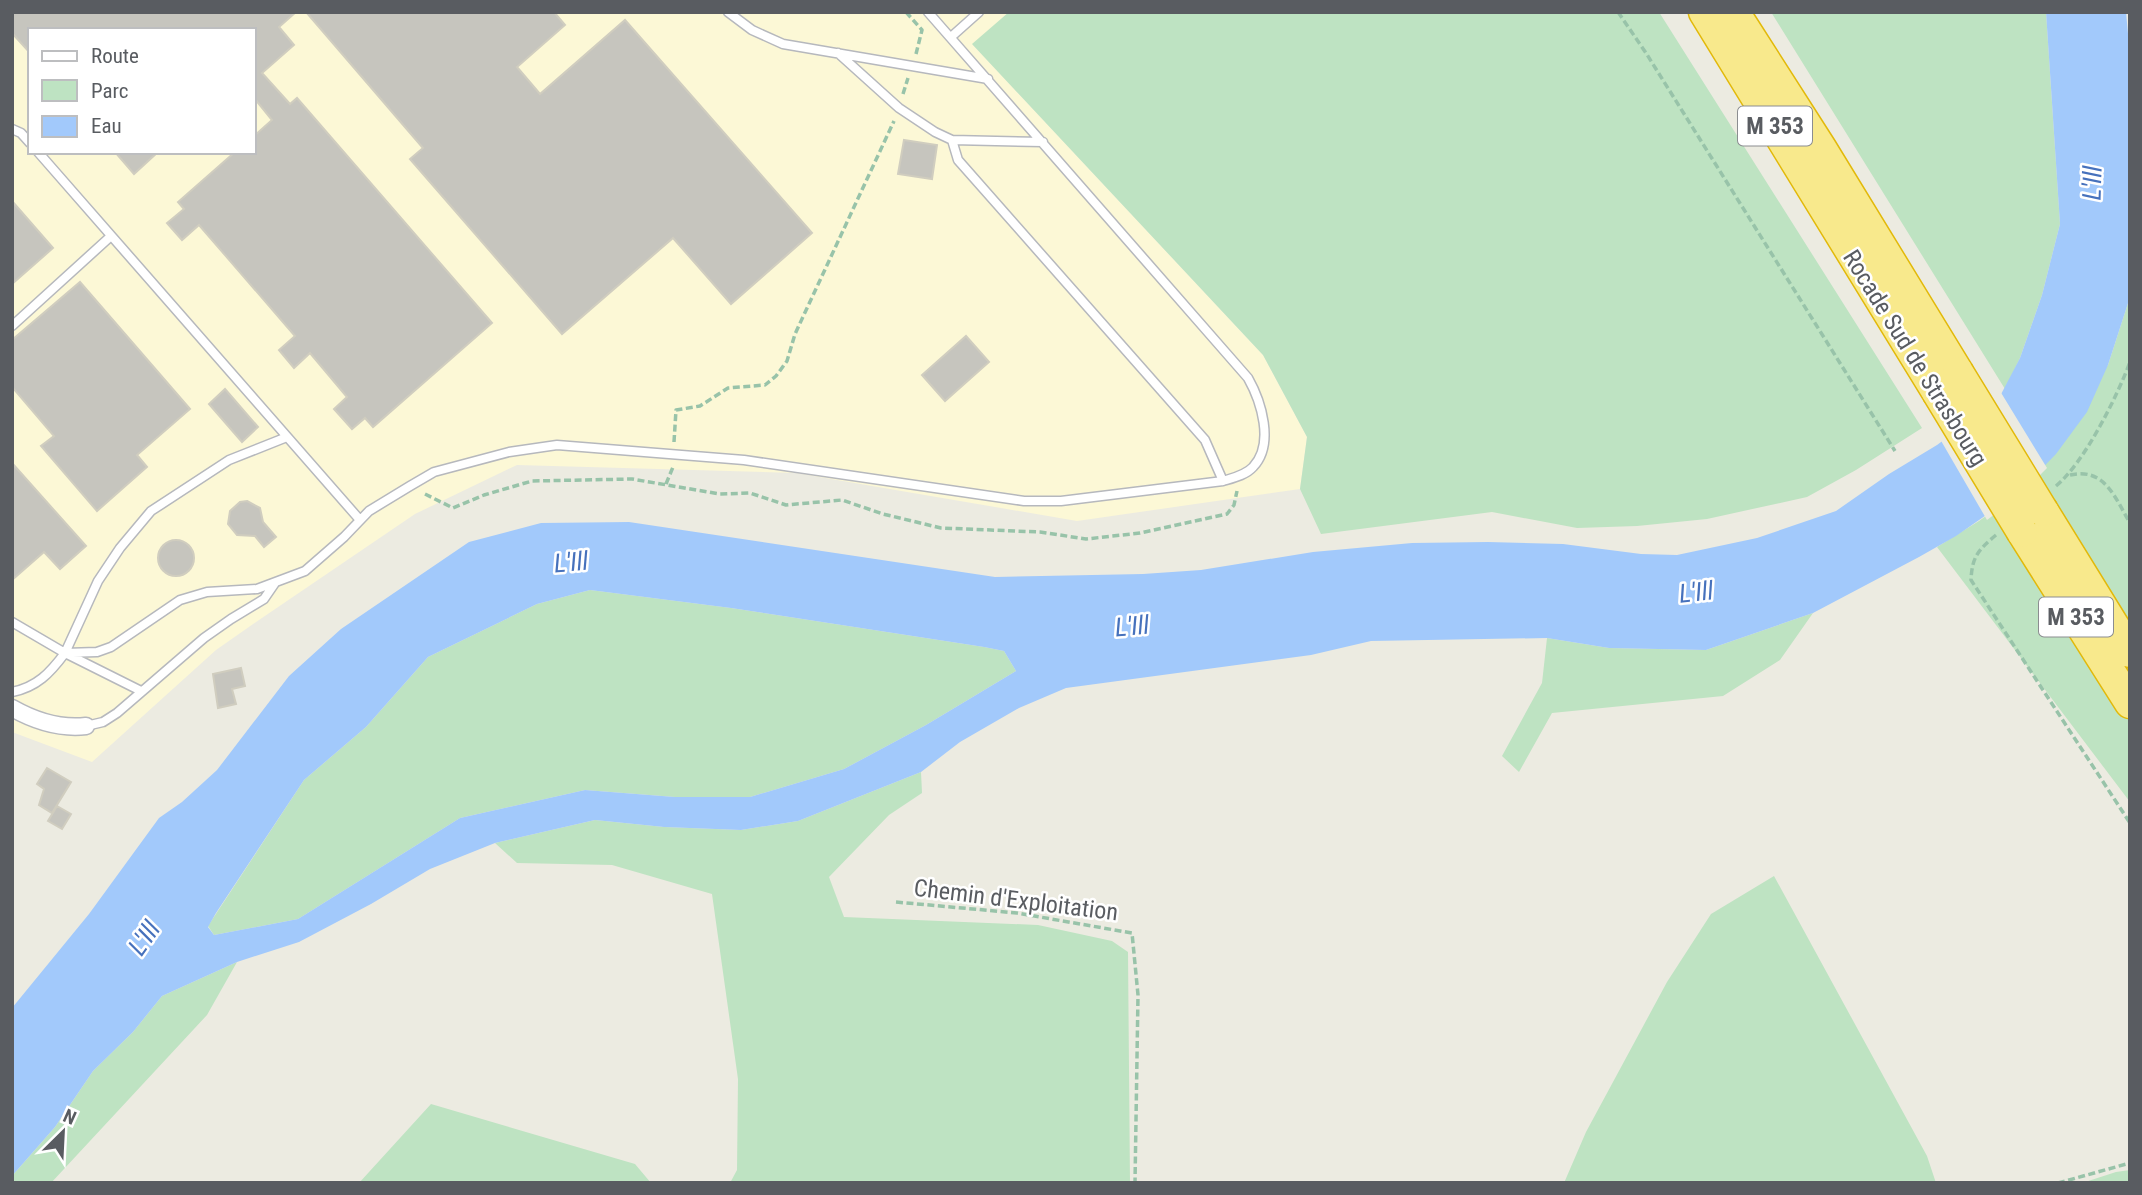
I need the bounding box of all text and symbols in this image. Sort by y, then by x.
legend [28,28,256,154]
text: Route [91,44,139,68]
text: Parc [91,79,129,103]
road number: M 353 [1738,106,1812,146]
text: Eau [91,114,122,138]
water label: L'Ill [2076,164,2108,201]
street label: Rocade Sud de Strasbourg [1837,245,1993,471]
water label: L'Ill [553,545,591,578]
water label: L'Ill [1677,575,1716,609]
road number: M 353 [2039,597,2113,636]
water label: L'Ill [1114,609,1152,642]
street label: Chemin d'Exploitation [912,874,1120,926]
water label: L'Ill [122,914,167,961]
north arrow [28,1097,98,1167]
text: N [60,1104,80,1130]

